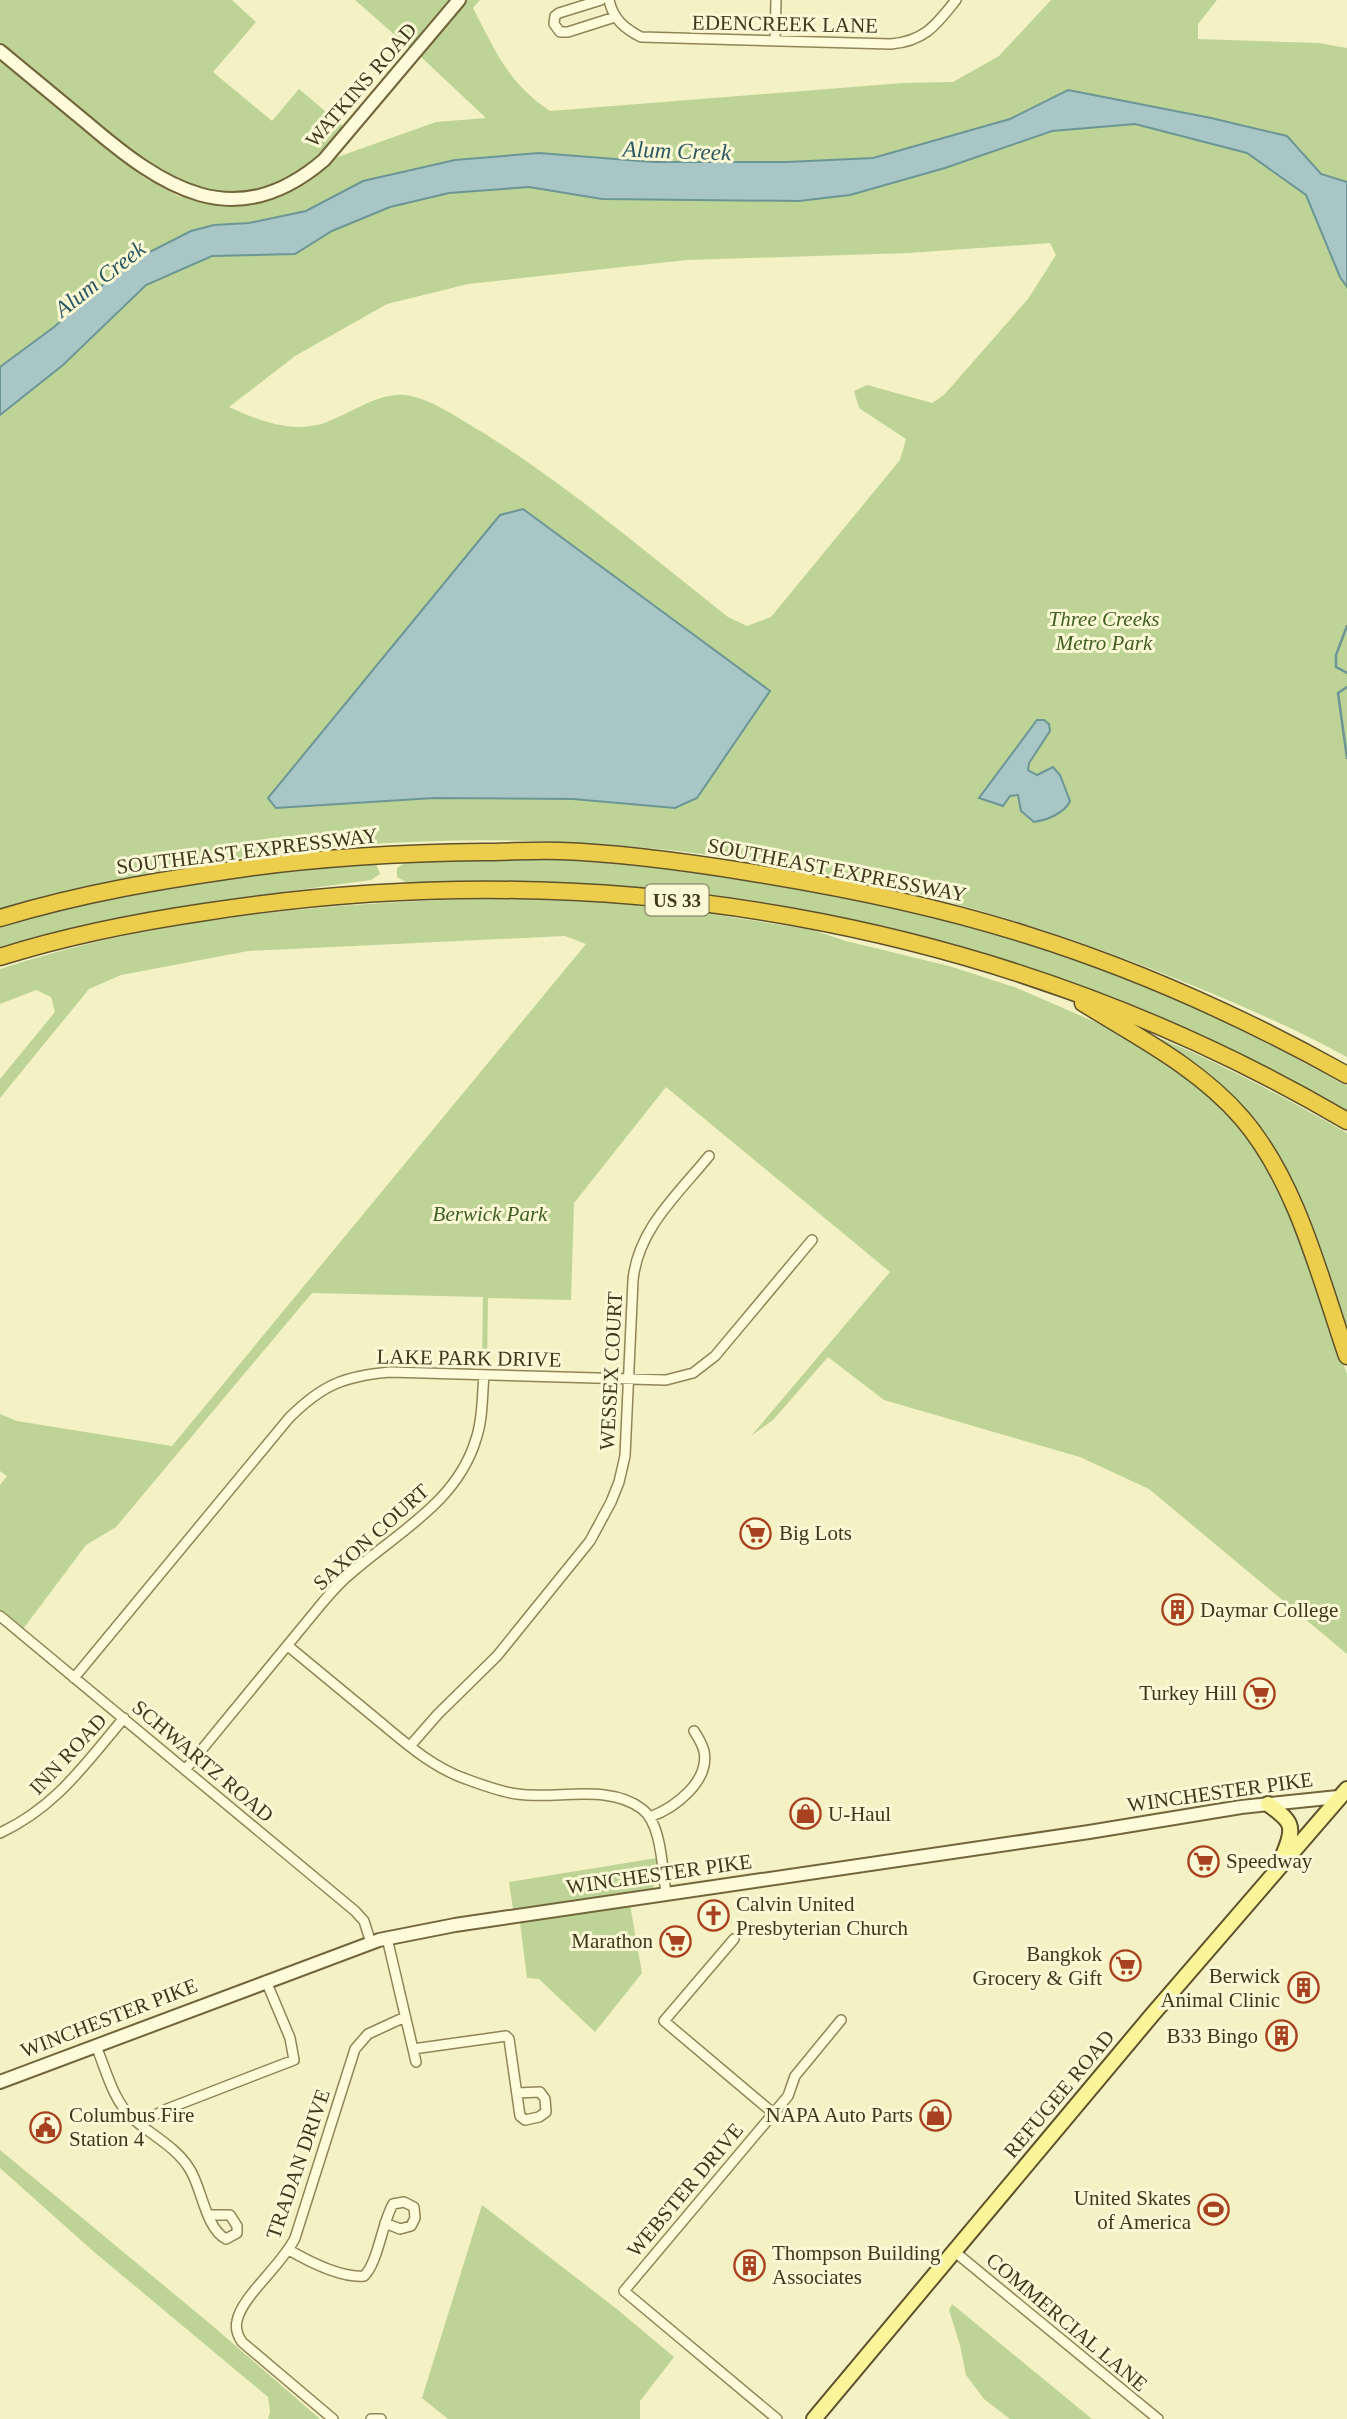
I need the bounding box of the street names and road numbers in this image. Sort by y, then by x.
street label: EDENCREEK LANE [692,10,878,38]
street label: WATKINS ROAD [300,18,422,152]
street label: SOUTHEAST EXPRESSWAY [115,823,379,879]
street label: SOUTHEAST EXPRESSWAY [706,833,968,907]
road number: US 33 [646,885,708,916]
street label: WESSEX COURT [595,1291,627,1451]
street label: LAKE PARK DRIVE [376,1344,562,1372]
street label: SAXON COURT [308,1479,434,1595]
street label: SCHWARTZ ROAD [128,1695,278,1827]
street label: INN ROAD [24,1708,112,1800]
street label: WINCHESTER PIKE [1126,1767,1314,1817]
street label: WINCHESTER PIKE [565,1849,753,1899]
street label: WINCHESTER PIKE [17,1973,201,2063]
street label: REFUGEE ROAD [999,2025,1119,2163]
street label: TRADAN DRIVE [261,2086,335,2242]
street label: WEBSTER DRIVE [622,2118,748,2262]
street label: COMMERCIAL LANE [982,2248,1152,2396]

